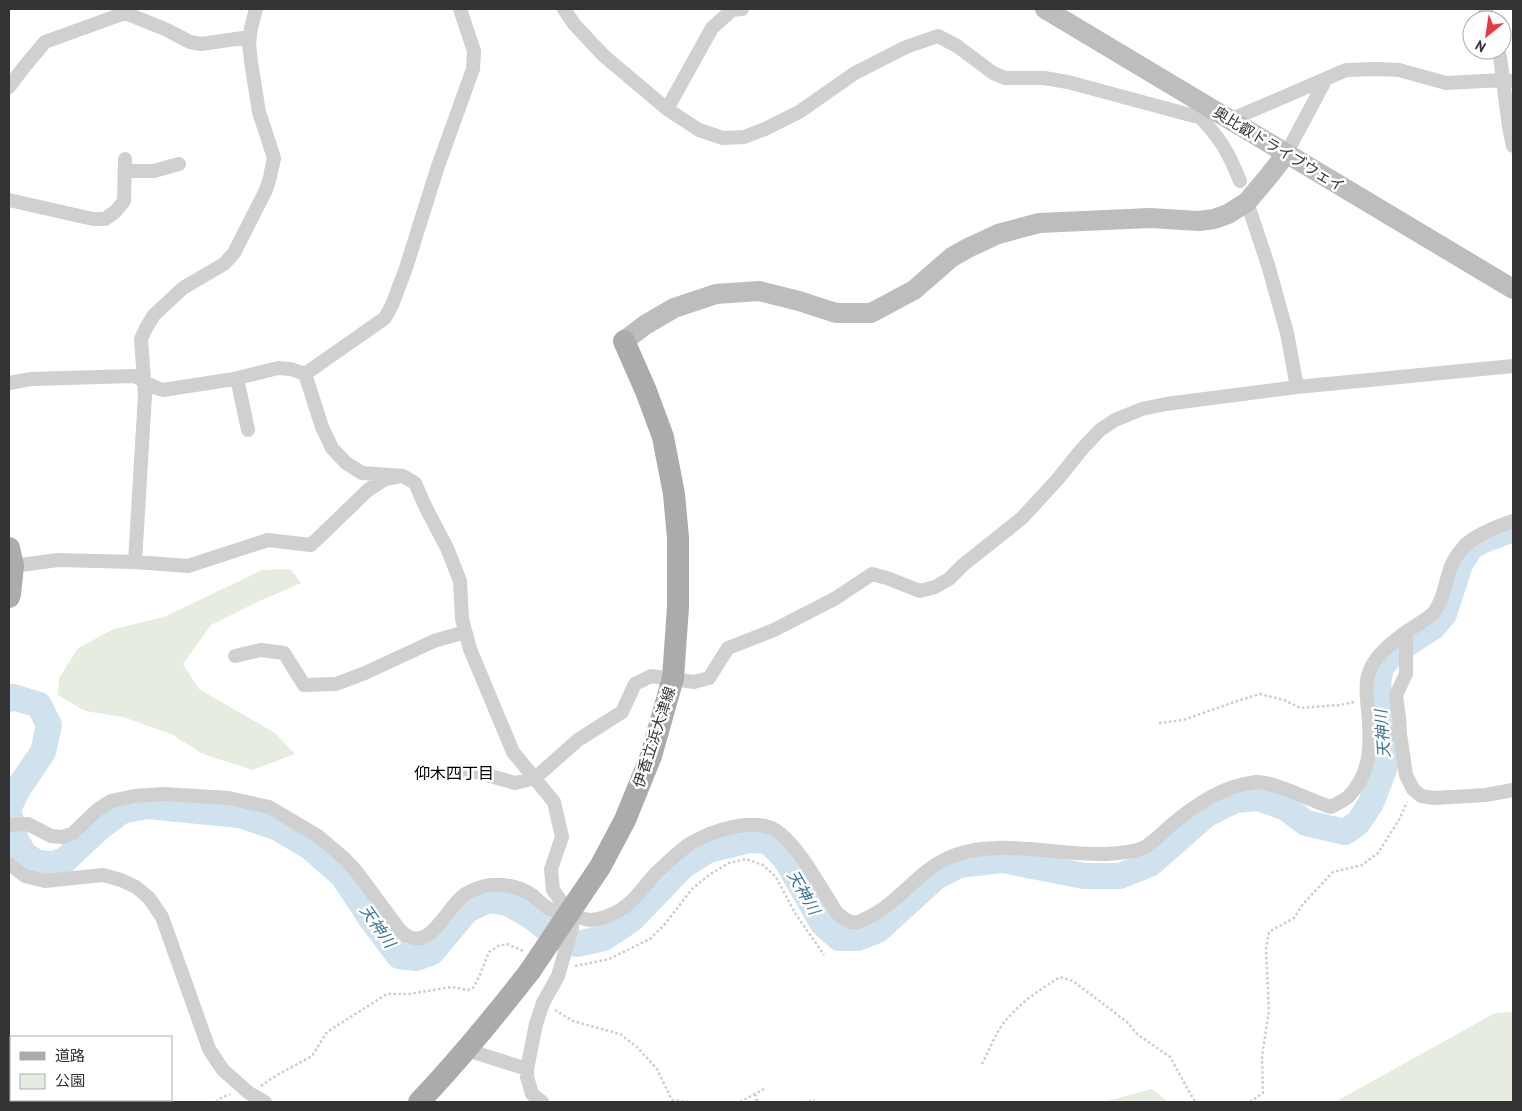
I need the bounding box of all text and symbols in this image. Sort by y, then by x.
north arrow [1462,10,1512,60]
text: N [1472,36,1489,56]
street label: 奥比叡ドライブウェイ [1210,102,1348,196]
street label: 伊香立浜大津線 [629,684,679,790]
water label: 天神川 [1370,707,1394,759]
district label: 仰木四丁目 [414,763,494,783]
water label: 天神川 [783,866,826,920]
water label: 天神川 [356,901,401,953]
legend [10,1036,172,1101]
text: 道路 [55,1046,85,1065]
text: 公園 [55,1071,85,1090]

